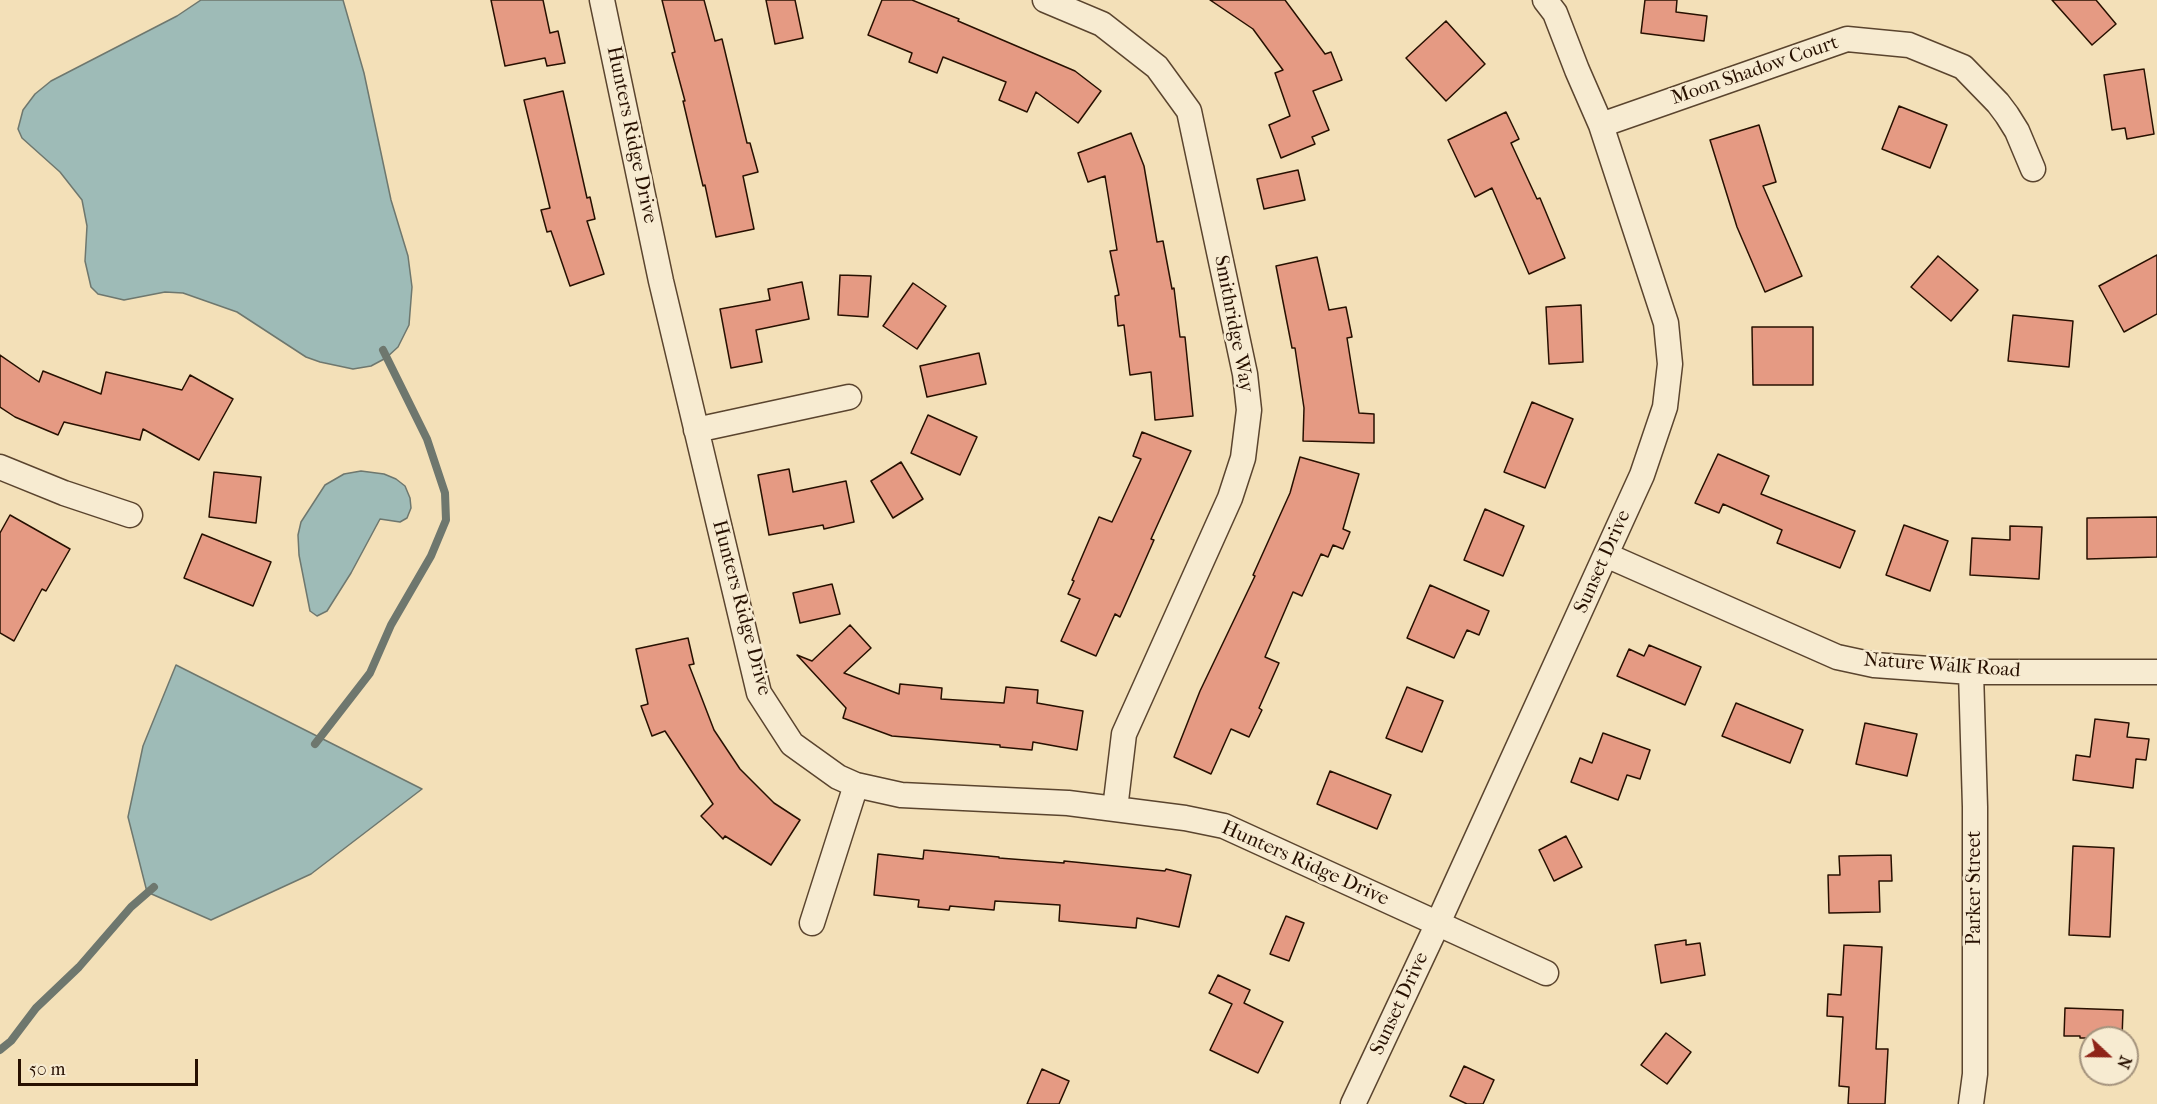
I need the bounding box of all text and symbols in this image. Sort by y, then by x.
street label: Moon Shadow Court [1668,31,1842,111]
street label: Hunters Ridge Drive [601,44,661,226]
street label: Smithridge Way [1208,253,1258,395]
street label: Sunset Drive [1570,507,1636,617]
street label: Hunters Ridge Drive [706,518,776,698]
street label: Nature Walk Road [1863,649,2021,683]
street label: Hunters Ridge Drive [1218,816,1392,912]
street label: Parker Street [1963,831,1987,945]
street label: Sunset Drive [1366,949,1434,1059]
north arrow [2079,1026,2139,1086]
scale bar [21,1047,201,1085]
text: N [2113,1053,2135,1071]
text: 50 m [29,1059,65,1080]

